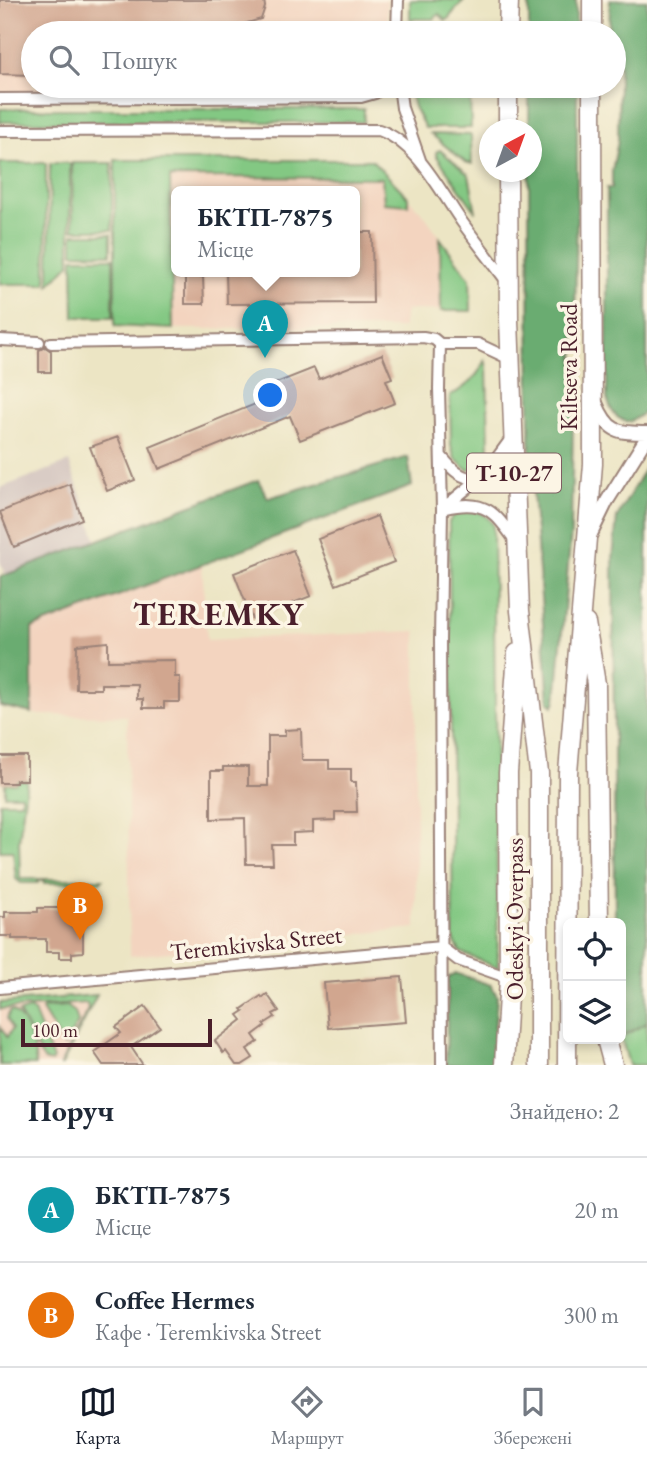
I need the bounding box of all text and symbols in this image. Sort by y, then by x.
search box [21,21,626,98]
icon: search [45,41,83,79]
text: Пошук [101,43,177,77]
north arrow [479,119,542,182]
popup [171,186,360,277]
text: БКТП-7875 [197,200,334,234]
text: Місце [197,234,253,264]
pin: A [242,300,288,358]
street label: Kiltseva Road [553,302,584,431]
your location [253,378,287,412]
road number: Т-10-27 [467,453,561,492]
district label: TEREMKY [133,593,305,635]
street label: Odeskyi Overpass [499,838,530,1000]
pin: B [57,882,103,940]
map controls [563,918,626,1044]
button: locate [563,918,626,981]
street label: Teremkivska Street [168,919,344,967]
button: layers [563,981,626,1044]
scale bar [21,1016,212,1048]
text: 100 m [32,1018,78,1043]
text: Поруч [28,1091,114,1130]
text: Знайдено: 2 [510,1096,619,1126]
text: БКТП-7875 [95,1178,232,1212]
text: A [43,1195,59,1225]
text: 20 m [574,1195,619,1225]
text: Місце [95,1212,151,1242]
text: Coffee Hermes [95,1283,255,1317]
text: B [44,1300,58,1330]
text: 300 m [563,1300,619,1330]
text: Кафе · Teremkivska Street [95,1317,321,1347]
tab: Карта [75,1383,121,1450]
tab: Маршрут [271,1383,344,1450]
tab: Збережені [494,1383,572,1450]

